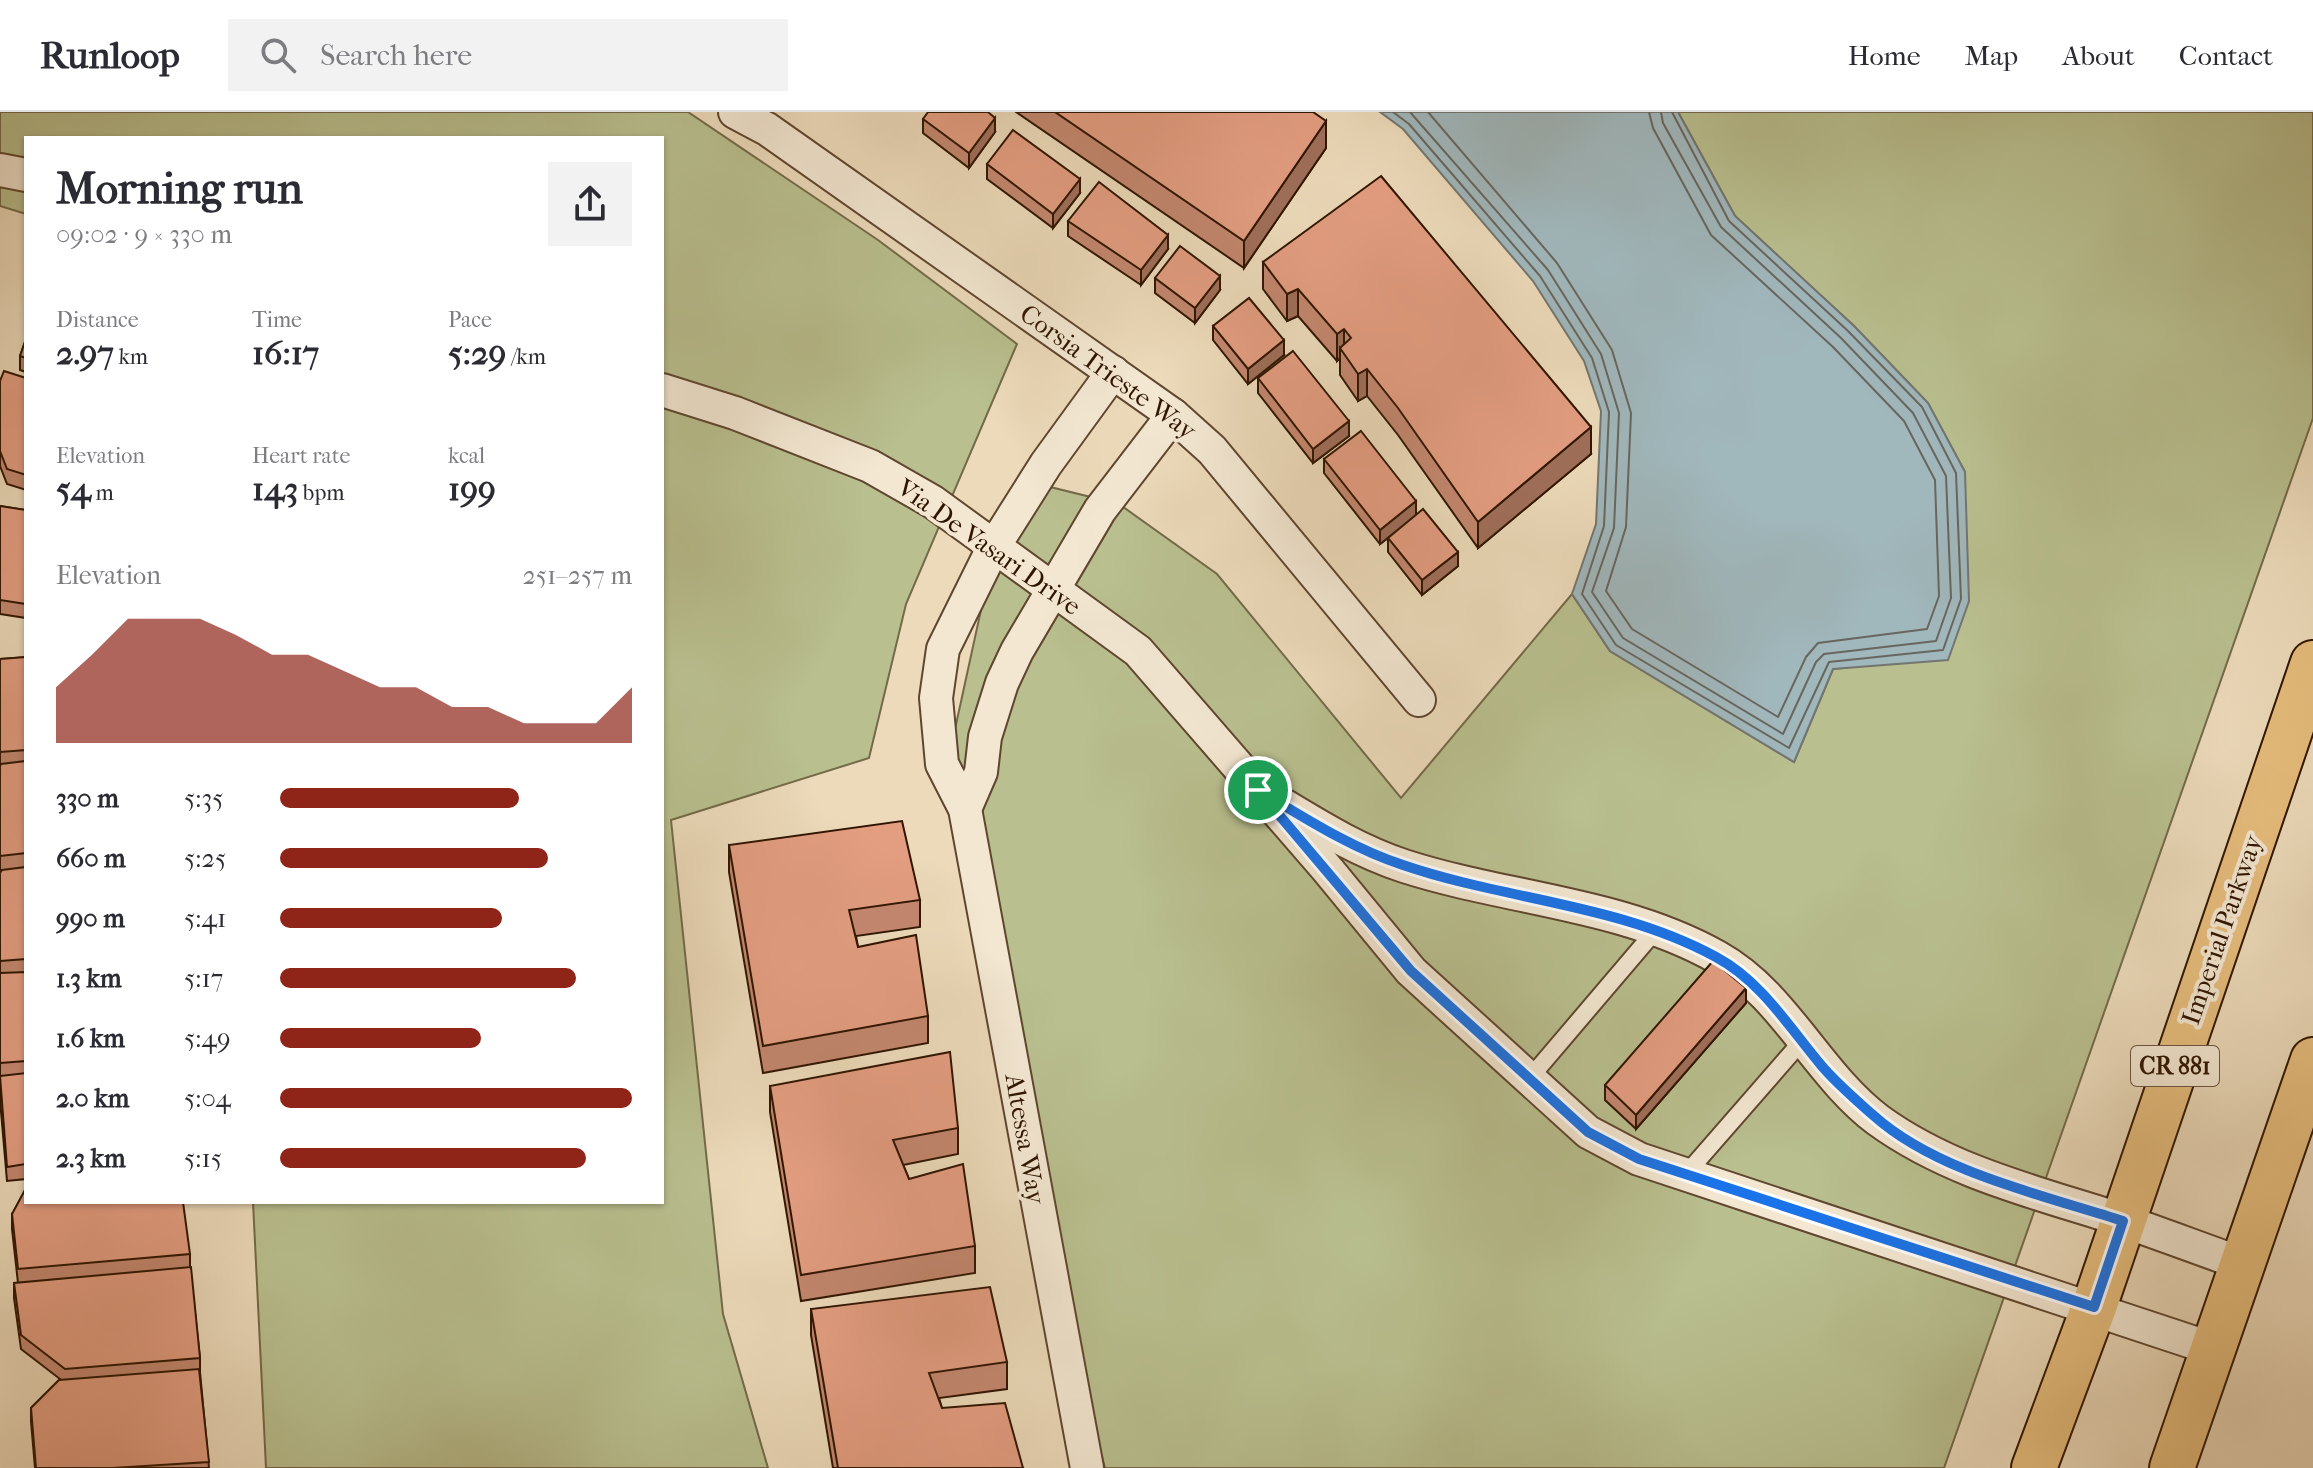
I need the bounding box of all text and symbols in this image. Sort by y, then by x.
search box [228,19,788,91]
text: Runloop [40,33,180,78]
icon: search [256,33,300,77]
text: Search here [320,38,472,73]
text: Home [1848,39,1921,72]
text: Map [1965,39,2018,72]
text: About [2062,39,2135,72]
text: Contact [2179,39,2273,72]
button: share [548,162,632,246]
text: Morning run [56,163,303,214]
text: 09:02 · 9 × 330 m [56,219,232,250]
street label: Corsia Trieste Way [1014,298,1203,447]
text: Distance [56,307,139,333]
text: Time [252,307,302,333]
text: Pace [448,307,492,333]
text: 2.97 [56,333,114,373]
text: 16:17 [252,333,319,373]
text: 5:29 [448,333,506,373]
text: km [114,344,148,370]
text: /km [506,344,546,370]
text: Elevation [56,443,145,469]
text: Heart rate [252,443,351,469]
text: kcal [448,443,485,469]
text: 54 [56,469,91,509]
text: 143 [252,469,298,509]
text: 199 [448,469,496,509]
street label: Via De Vasari Drive [890,471,1087,622]
text: m [91,480,114,506]
text: bpm [298,480,345,506]
text: Elevation [56,560,161,591]
text: 251–257 m [522,560,632,591]
pin [1224,756,1292,824]
icon: arrive [1236,768,1280,812]
text: 330 m [56,783,119,814]
text: 5:35 [184,783,223,814]
street label: Imperial Parkway [2175,830,2269,1029]
text: 660 m [56,843,126,874]
text: 5:25 [184,843,226,874]
text: 990 m [56,903,125,934]
text: 5:41 [184,903,226,934]
text: 1.3 km [56,963,122,994]
text: 5:17 [184,963,223,994]
text: 1.6 km [56,1023,125,1054]
text: 5:49 [184,1023,231,1054]
road number: CR 881 [2131,1046,2219,1086]
street label: Altessa Way [998,1070,1052,1208]
text: 2.0 km [56,1083,129,1114]
text: 5:04 [184,1083,231,1114]
text: 2.3 km [56,1143,126,1174]
text: 5:15 [184,1143,222,1174]

